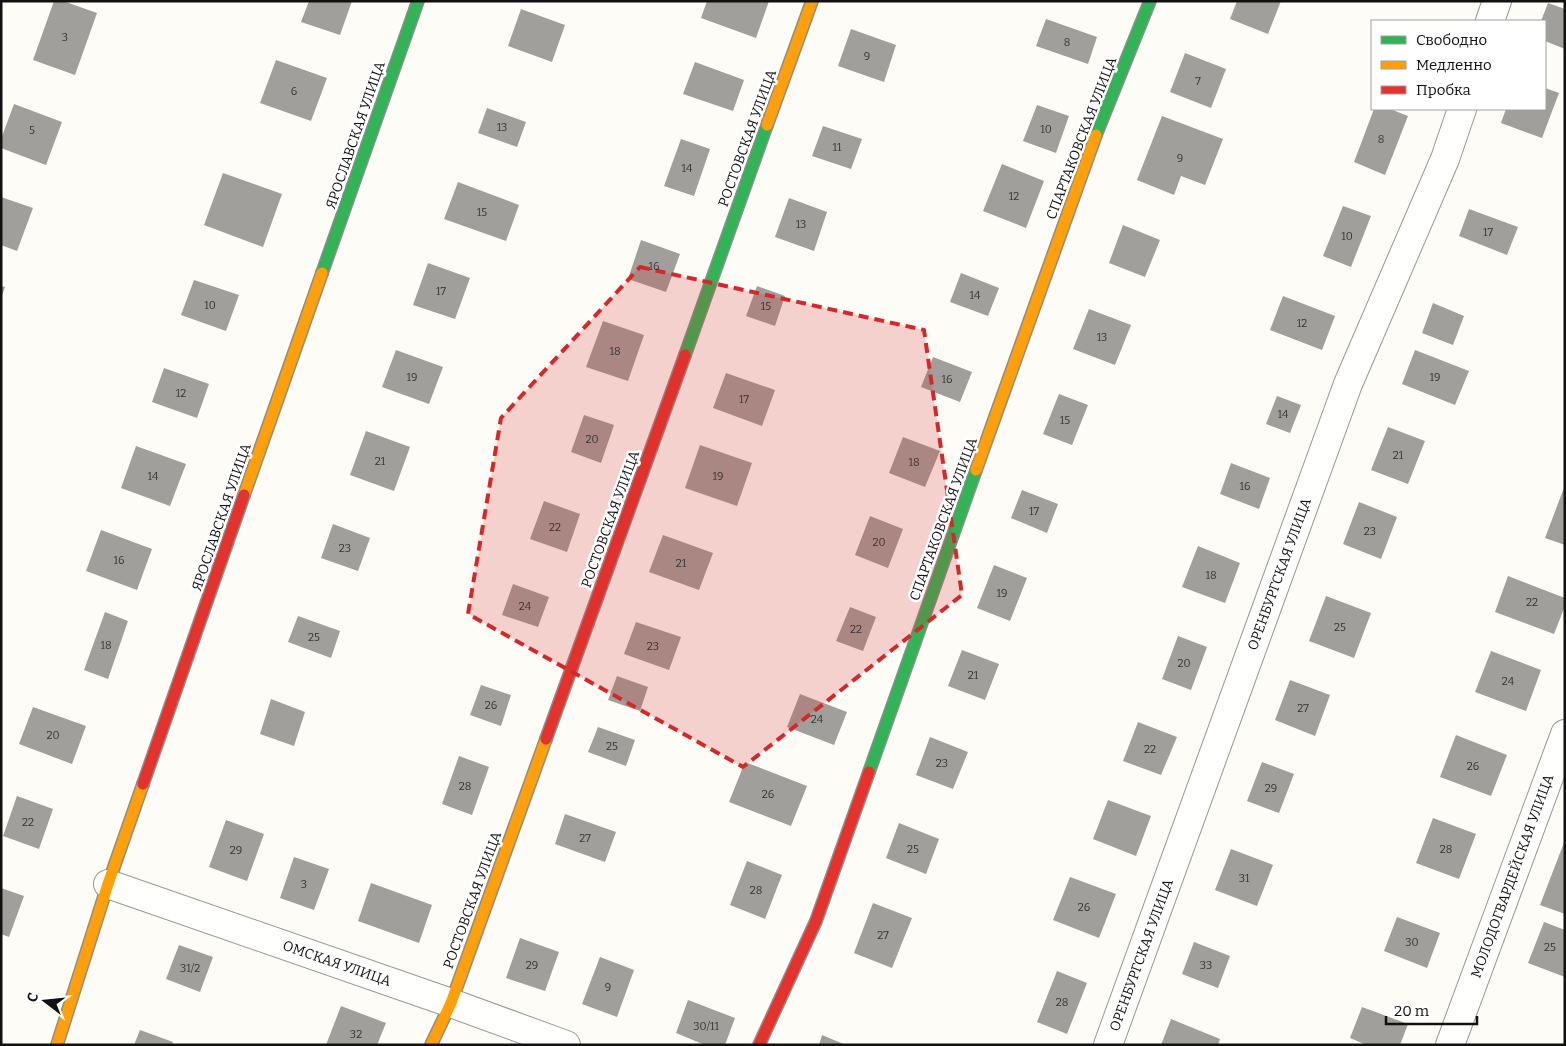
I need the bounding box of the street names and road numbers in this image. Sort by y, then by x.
street label: СПАРТАКОВСКАЯ УЛИЦА [1043,54,1120,222]
street label: ЯРОСЛАВСКАЯ УЛИЦА [322,59,389,211]
street label: РОСТОВСКАЯ УЛИЦА [715,67,780,209]
street label: СПАРТАКОВСКАЯ УЛИЦА [906,435,981,603]
street label: ЯРОСЛАВСКАЯ УЛИЦА [188,441,255,593]
street label: РОСТОВСКАЯ УЛИЦА [578,448,643,590]
street label: ОРЕНБУРГСКАЯ УЛИЦА [1244,496,1315,653]
street label: МОЛОДОГВАРДЕЙСКАЯ УЛИЦА [1467,772,1557,980]
street label: РОСТОВСКАЯ УЛИЦА [440,829,505,971]
street label: ОРЕНБУРГСКАЯ УЛИЦА [1106,877,1177,1034]
street label: ОМСКАЯ УЛИЦА [280,937,393,990]

